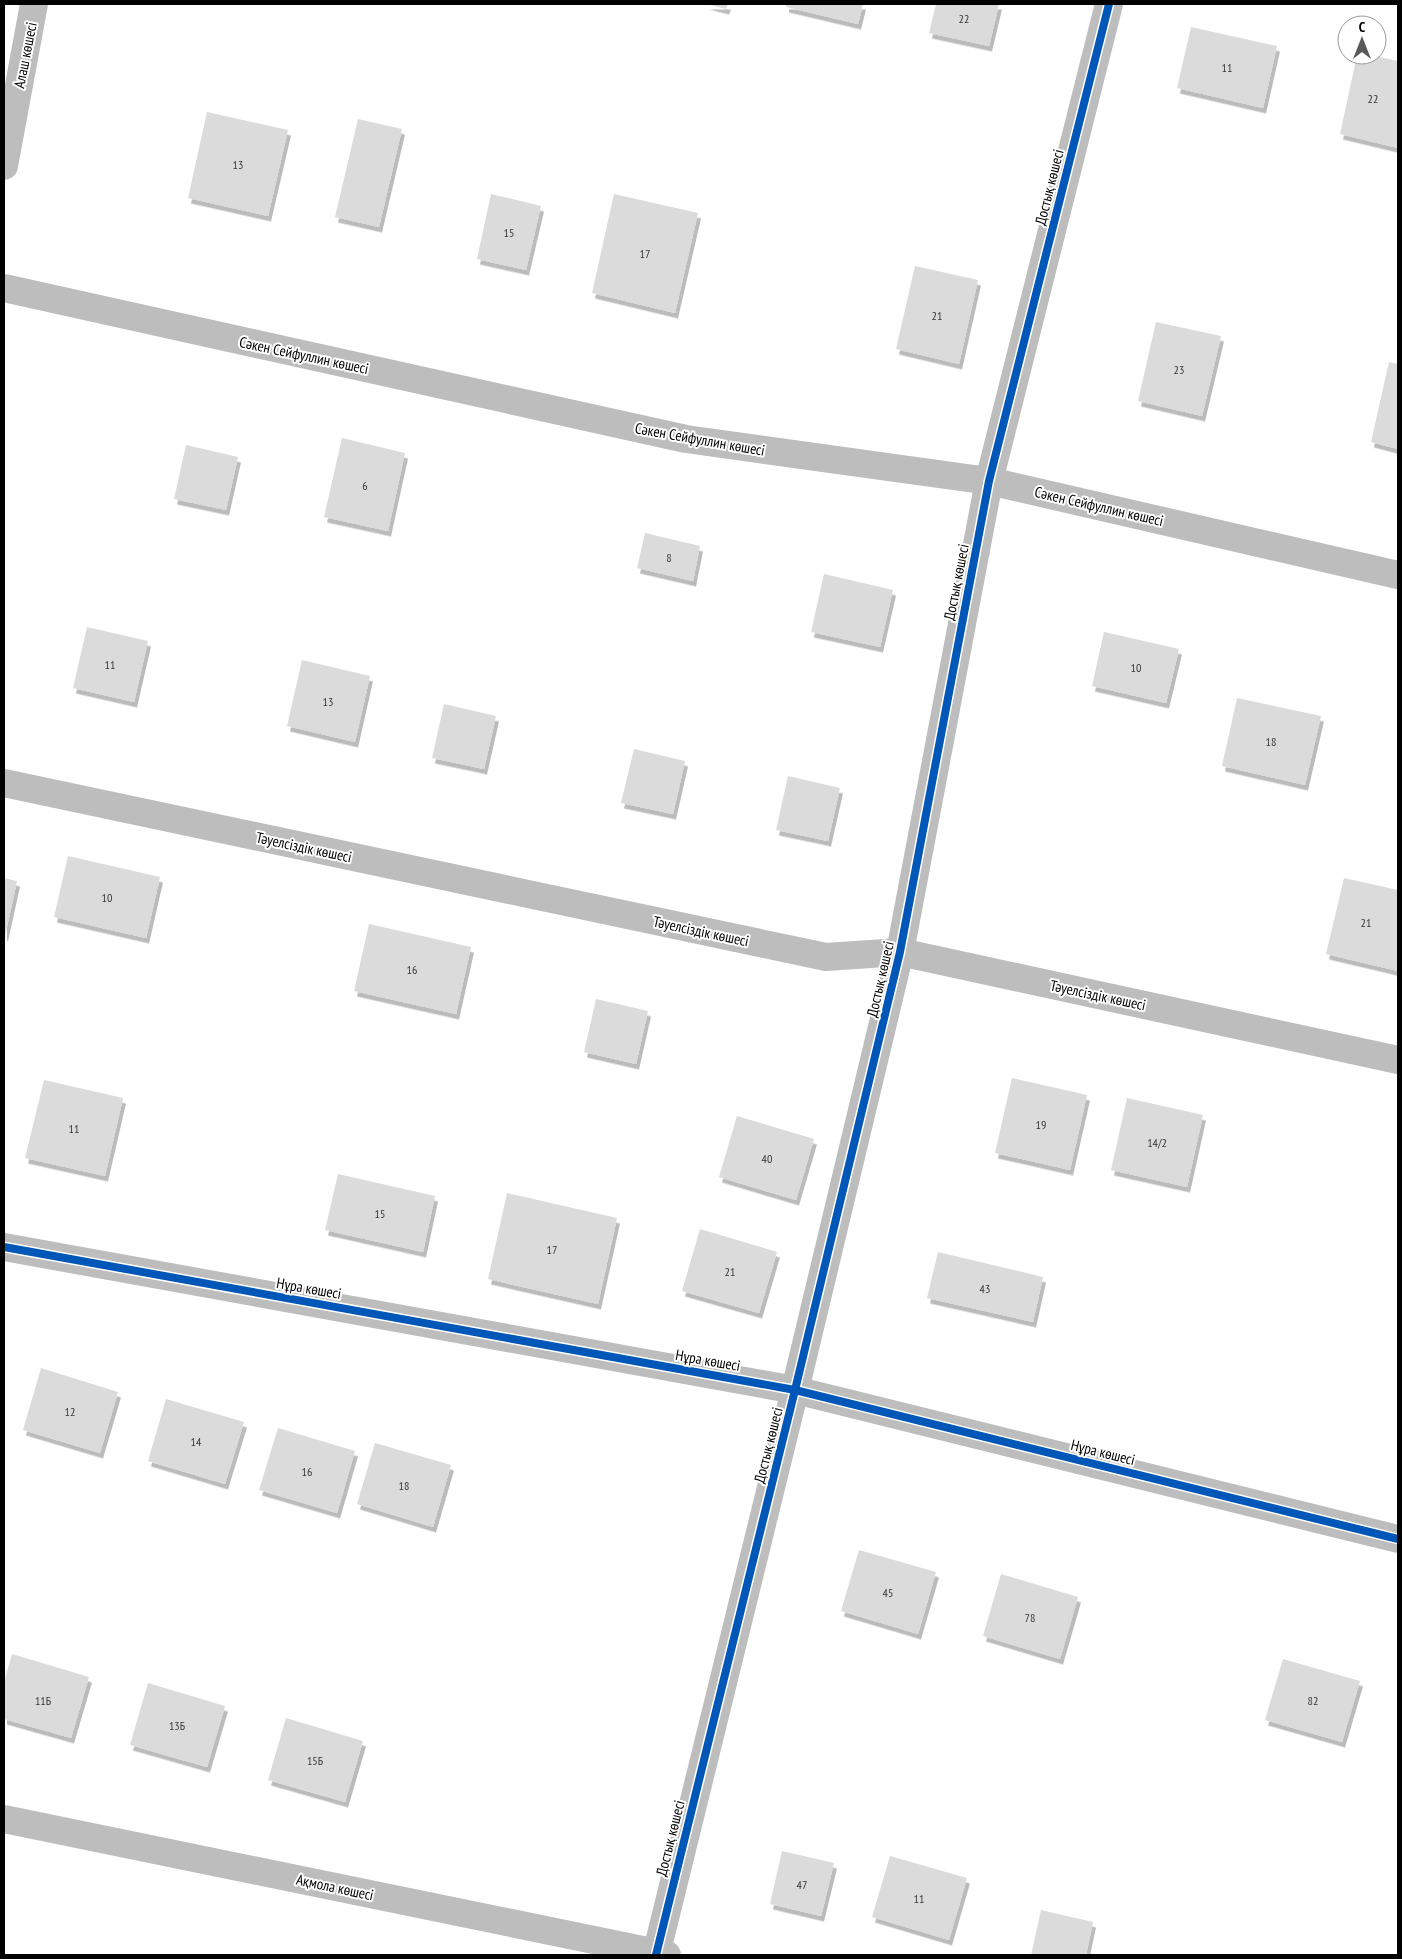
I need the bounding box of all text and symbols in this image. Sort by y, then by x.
house number: 22 [959,11,969,26]
north arrow [1337,15,1387,65]
text: С [1359,18,1366,36]
street label: Алаш көшесі [9,20,41,90]
house number: 11 [1222,60,1232,75]
house number: 22 [1368,91,1378,106]
street label: Достық көшесі [1030,147,1068,227]
house number: 13 [233,157,243,172]
house number: 15 [504,225,514,240]
house number: 17 [640,246,650,261]
house number: 21 [932,308,942,323]
street label: Сәкен Сейфуллин көшесі [238,332,370,378]
house number: 23 [1174,362,1184,377]
street label: Сәкен Сейфуллин көшесі [634,418,766,460]
house number: 6 [362,478,368,493]
street label: Сәкен Сейфуллин көшесі [1033,482,1165,530]
street label: Достық көшесі [939,542,973,622]
house number: 8 [666,550,672,565]
house number: 11 [105,657,115,672]
house number: 10 [1131,660,1141,675]
house number: 13 [323,694,333,709]
house number: 18 [1266,734,1276,749]
street label: Тәуелсіздік көшесі [254,828,354,866]
house number: 10 [102,890,112,905]
street label: Тәуелсіздік көшесі [651,912,751,950]
house number: 21 [1361,915,1371,930]
street label: Достық көшесі [862,939,898,1019]
house number: 16 [407,962,417,977]
street label: Тәуелсіздік көшесі [1048,976,1148,1014]
house number: 19 [1036,1117,1046,1132]
house number: 11 [69,1121,79,1136]
house number: 14/2 [1147,1135,1167,1150]
house number: 40 [762,1151,772,1166]
house number: 15 [375,1206,385,1221]
house number: 17 [547,1242,557,1257]
house number: 21 [725,1264,735,1279]
street label: Нұра көшесі [275,1273,343,1303]
house number: 43 [980,1281,990,1296]
street label: Нұра көшесі [674,1345,742,1375]
house number: 12 [65,1404,75,1419]
street label: Достық көшесі [749,1405,787,1485]
house number: 14 [191,1434,202,1449]
street label: Нұра көшесі [1069,1435,1137,1469]
house number: 16 [302,1464,312,1479]
house number: 18 [399,1478,409,1493]
house number: 45 [883,1585,893,1600]
house number: 78 [1025,1610,1035,1625]
house number: 11Б [35,1693,51,1708]
house number: 82 [1308,1693,1318,1708]
house number: 13Б [169,1718,185,1733]
house number: 15Б [307,1753,323,1768]
street label: Достық көшесі [651,1798,689,1878]
street label: Ақмола көшесі [295,1870,375,1904]
house number: 47 [797,1877,807,1892]
house number: 11 [914,1891,924,1906]

